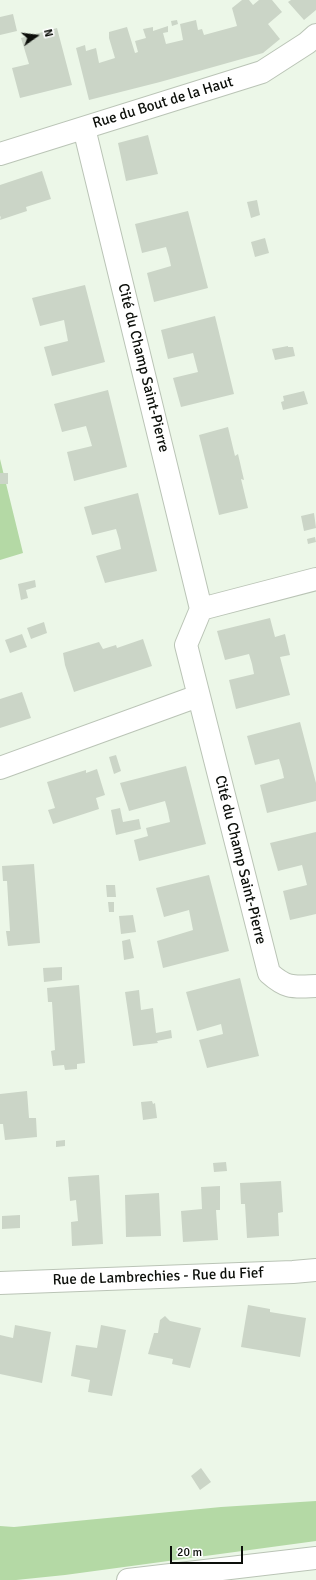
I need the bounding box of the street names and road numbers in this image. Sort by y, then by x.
street label: Rue du Bout de la Haut [91,73,235,133]
street label: Cité du Champ Saint-Pierre [113,282,173,454]
street label: Cité du Champ Saint-Pierre [210,774,270,946]
street label: Rue de Lambrechies - Rue du Fief [52,1264,264,1290]

